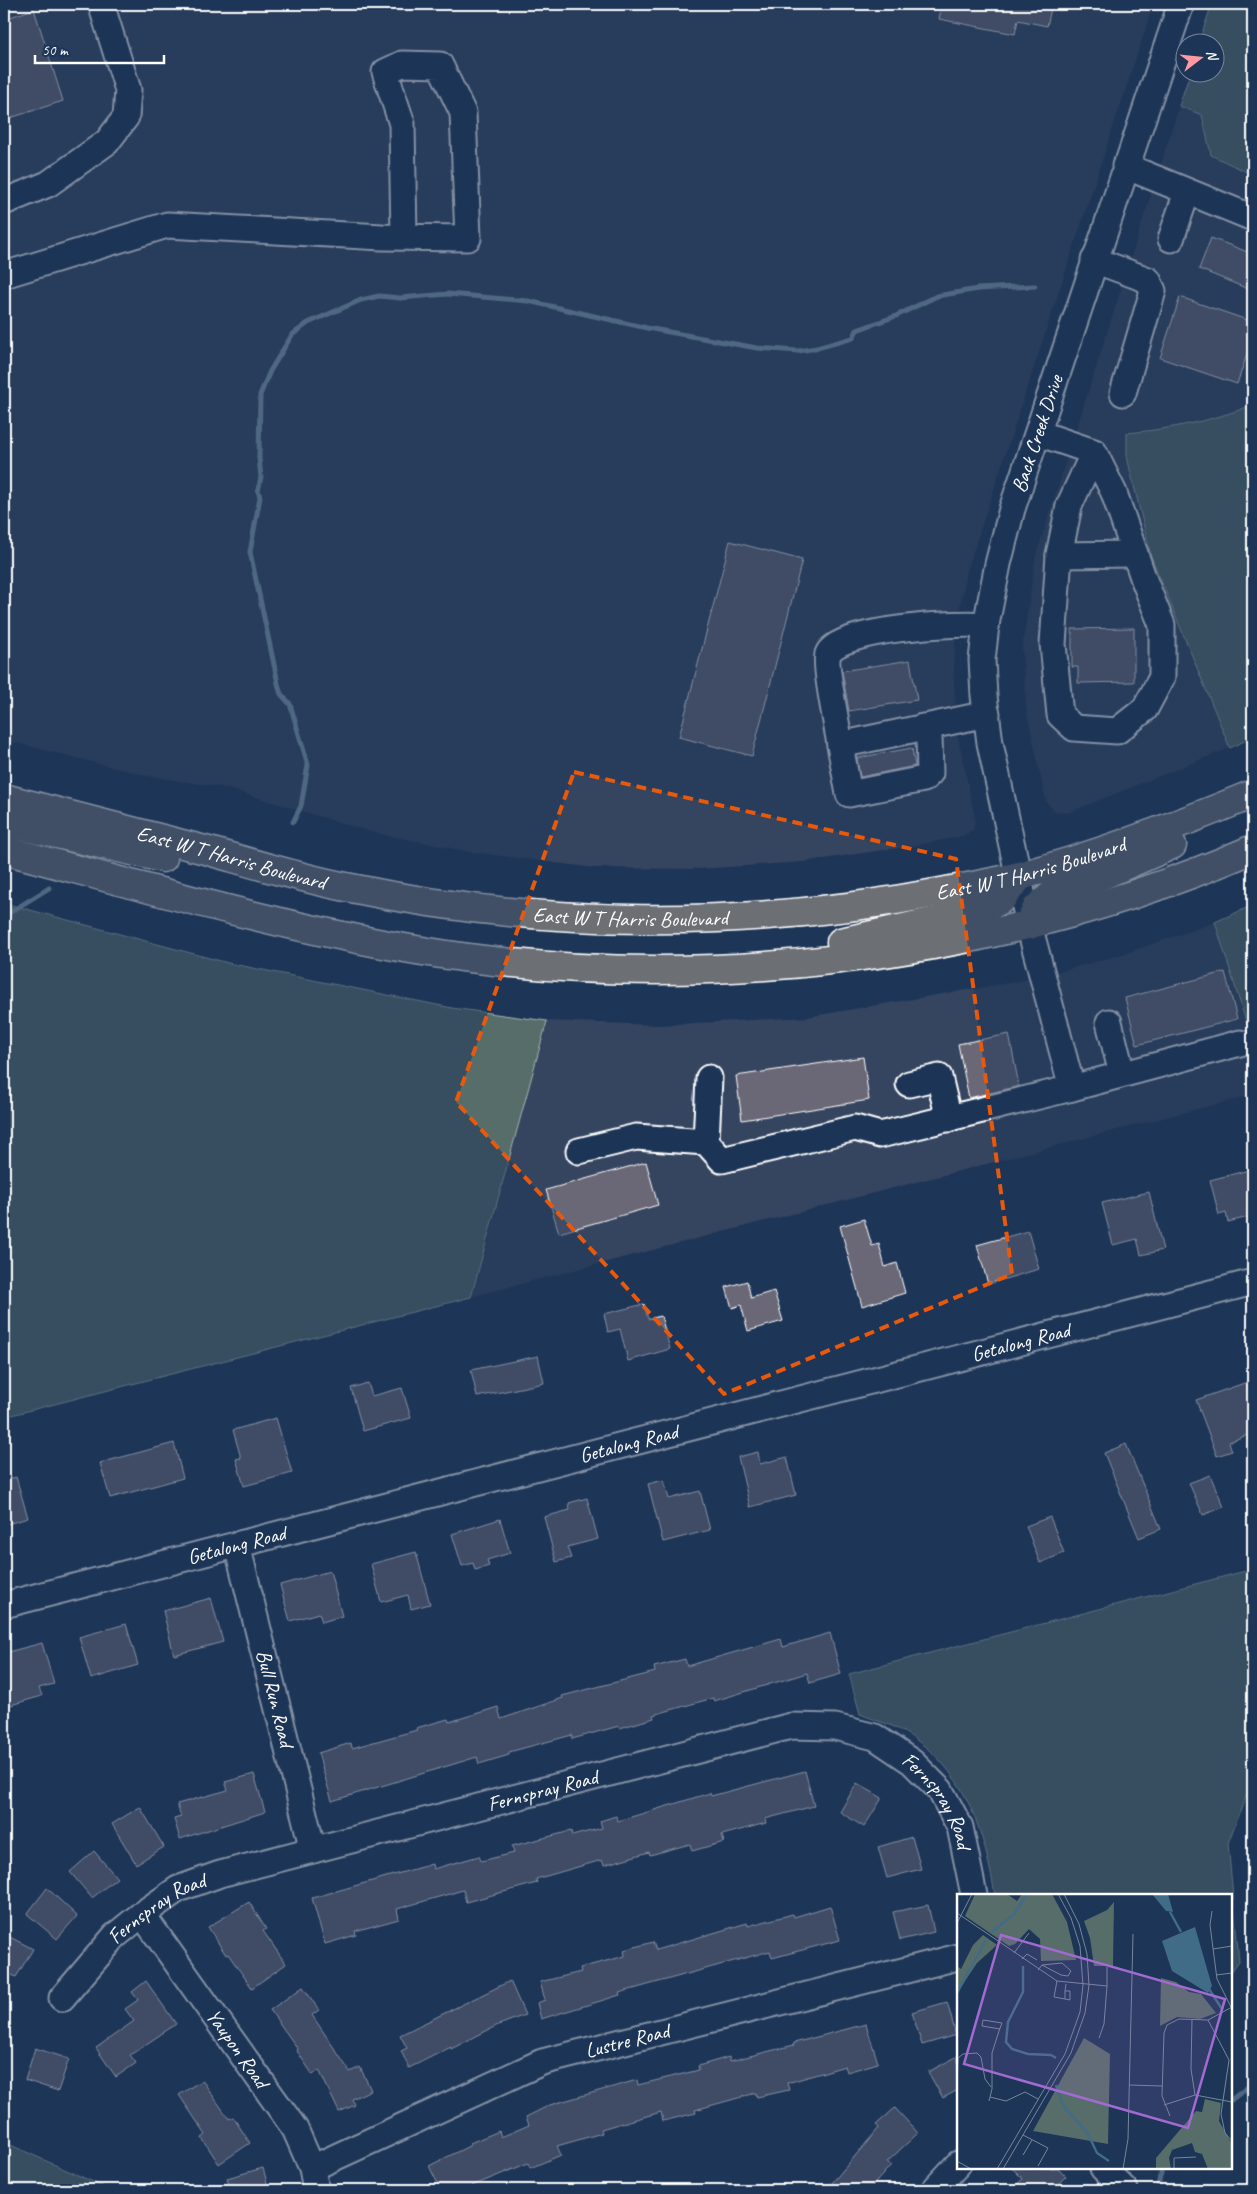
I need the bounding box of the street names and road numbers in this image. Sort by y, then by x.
street label: Back Creek Drive [1005,371,1069,496]
street label: East W T Harris Boulevard [134,820,332,896]
street label: East W T Harris Boulevard [934,830,1132,906]
street label: East W T Harris Boulevard [532,901,732,932]
street label: Getalong Road [969,1316,1076,1367]
street label: Getalong Road [576,1417,684,1469]
street label: Getalong Road [184,1519,292,1570]
street label: Bull Run Road [251,1647,301,1753]
street label: Fernspray Road [897,1746,978,1855]
street label: Fernspray Road [485,1763,604,1817]
street label: Fernspray Road [101,1866,212,1949]
street label: Yaupon Road [201,2004,276,2095]
street label: Lustre Road [582,2017,675,2064]

